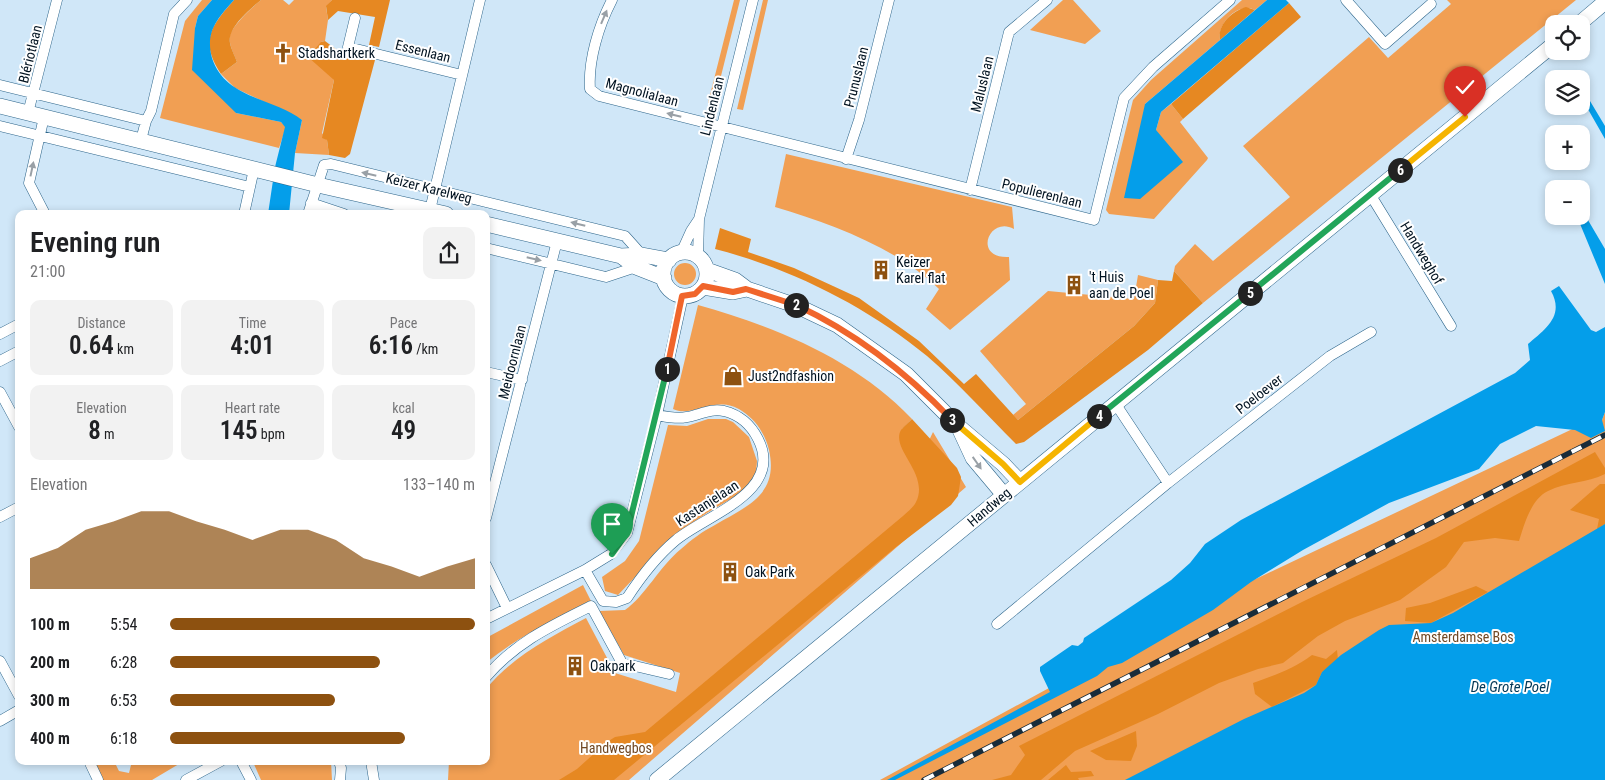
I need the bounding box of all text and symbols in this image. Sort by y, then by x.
one-way arrow [600,9,608,24]
map controls [1545,15,1590,225]
button: locate [1545,15,1590,60]
street label: Blériotlaan [15,23,45,85]
street label: Essenlaan [394,36,452,66]
church icon: Stadshartkerk [272,42,294,64]
place label: Stadshartkerk [298,45,376,61]
street label: Prunuslaan [841,45,871,109]
street label: Maluslaan [967,54,997,114]
pin [1444,66,1486,117]
button: layers [1545,70,1590,115]
icon: check [1451,73,1479,101]
street label: Magnolialaan [604,75,680,109]
street label: Lindenlaan [697,75,727,137]
one-way arrow [666,111,681,119]
button: + [1545,125,1590,170]
pin: 6 [1388,158,1412,182]
one-way arrow [28,162,36,177]
text: 6 [1397,162,1404,178]
one-way arrow [362,169,377,177]
street label: Keizer Karelweg [384,170,474,206]
street label: Populierenlaan [1000,175,1084,211]
button: − [1545,180,1590,225]
street label: Handweghof [1397,219,1447,288]
one-way arrow [571,220,586,228]
text: Evening run [30,226,160,259]
button: share [423,227,475,279]
place label: Keizer Karel flat [896,254,945,286]
one-way arrow [526,255,541,263]
building icon: Keizer Karel flat [870,259,892,281]
text: 21:00 [30,262,65,281]
place label: 't Huis aan de Poel [1089,269,1154,301]
building icon: 't Huis aan de Poel [1063,274,1085,296]
pin: 5 [1238,280,1262,306]
text: 5 [1247,285,1254,301]
pin: 2 [784,292,808,318]
text: 2 [793,297,800,313]
text: Distance [77,315,126,331]
text: Time [239,315,266,331]
text: Pace [390,315,417,331]
street label: Meidoornlaan [495,323,529,401]
text: 0.64 [69,331,114,360]
text: 4:01 [230,331,275,360]
text: 6:16 [369,331,413,360]
text: km [114,341,134,357]
text: /km [413,341,438,357]
pin: 1 [654,356,680,382]
text: 1 [664,361,671,377]
shop icon: Just2ndfashion [722,365,744,387]
place label: Just2ndfashion [748,368,834,384]
street label: Poeloever [1233,371,1285,417]
text: Elevation [76,400,127,416]
text: Heart rate [225,400,280,416]
text: kcal [392,400,415,416]
pin: 4 [1086,404,1112,428]
pin: 3 [940,408,964,432]
text: 4 [1096,408,1103,424]
text: 3 [949,412,956,428]
text: 8 [88,416,101,445]
text: 145 [220,416,258,445]
text: 49 [391,416,416,445]
text: m [101,426,115,442]
text: bpm [258,426,285,442]
one-way arrow [972,456,982,470]
text: Elevation [30,475,88,494]
text: 133–140 m [403,475,475,494]
street label: Kastanjelaan [673,477,741,529]
street label: Handweg [964,484,1014,530]
pin [591,503,633,554]
icon: arrive [598,510,626,538]
building icon: Oak Park [719,561,741,583]
place label: Oak Park [745,564,795,580]
text: 100 m [30,615,70,634]
text: 5:54 [110,615,137,634]
park label: Amsterdamse Bos [1412,629,1514,645]
text: 200 m [30,653,70,672]
text: 6:28 [110,653,137,672]
building icon: Oakpark [564,655,586,677]
place label: Oakpark [590,658,636,674]
water label: De Grote Poel [1471,678,1550,696]
text: 300 m [30,691,70,710]
text: 6:53 [110,691,137,710]
text: 400 m [30,729,70,748]
text: 6:18 [110,729,137,748]
park label: Handwegbos [580,740,652,756]

